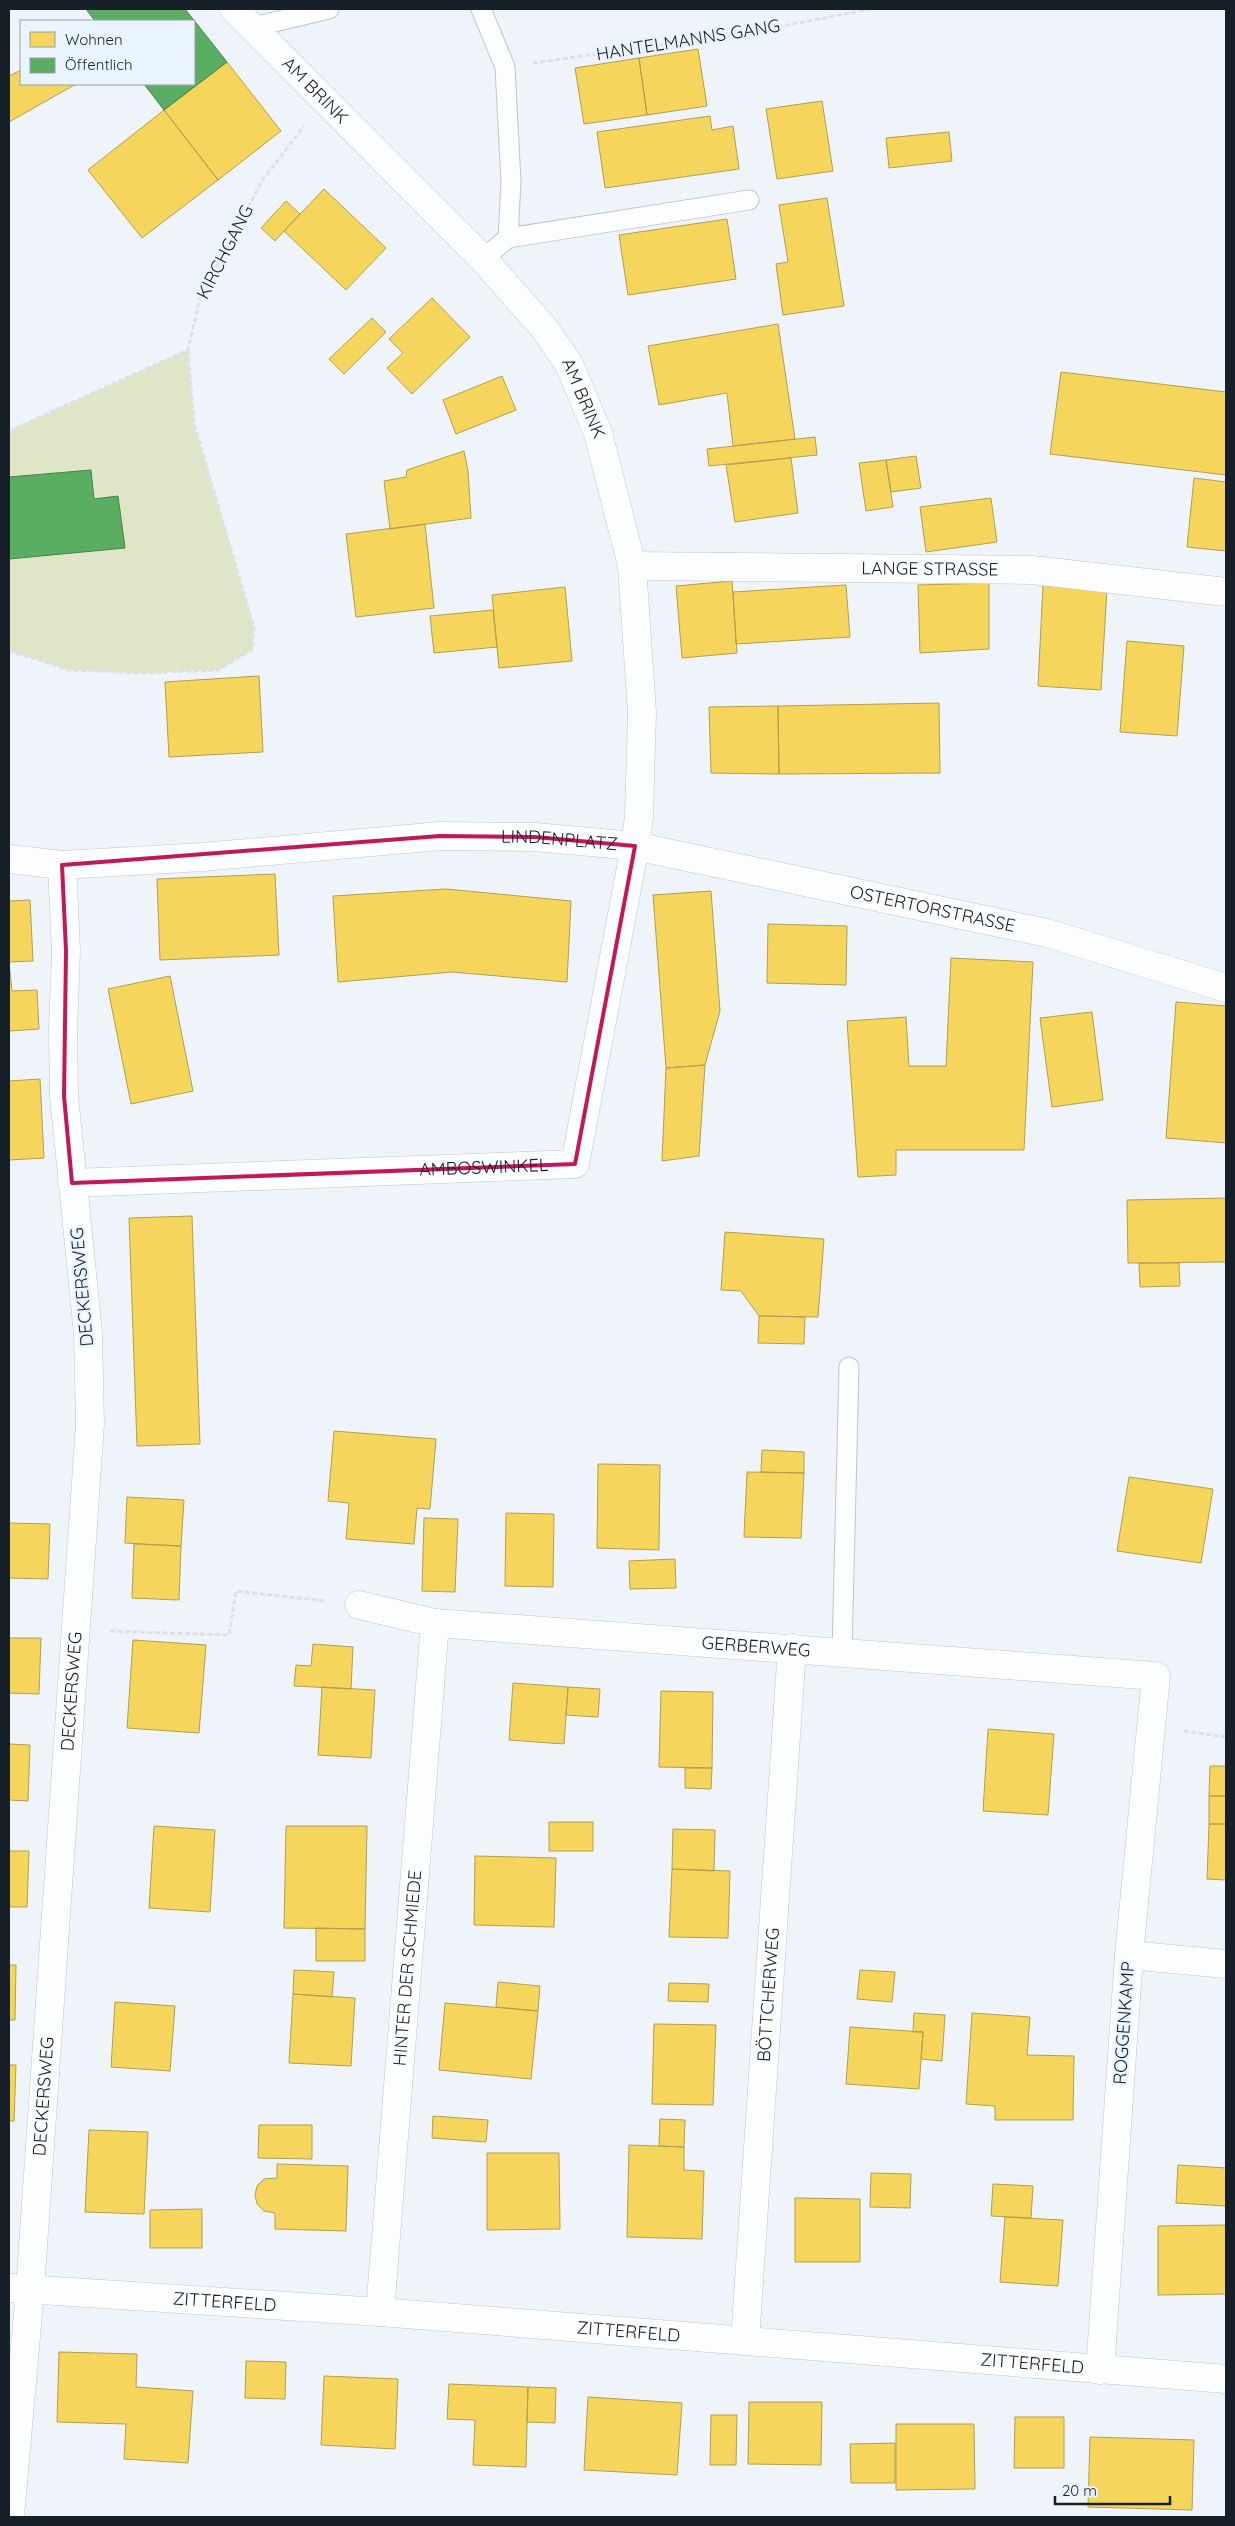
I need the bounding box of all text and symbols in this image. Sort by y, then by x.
street label: HANTELMANNS GANG [594,14,782,65]
legend [20,20,195,85]
text: Wohnen [65,30,123,49]
street label: AM BRINK [277,52,354,128]
text: Öffentlich [65,55,132,74]
street label: KIRCHGANG [191,201,258,303]
street label: AM BRINK [557,354,611,442]
street label: LANGE STRASSE [861,556,999,581]
street label: LINDENPLATZ [501,825,619,855]
street label: OSTERTORSTRASSE [848,880,1017,937]
street label: AMBOSWINKEL [419,1153,549,1181]
street label: DECKERSWEG [65,1226,98,1348]
street label: DECKERSWEG [55,1631,87,1752]
street label: GERBERWEG [701,1631,811,1662]
street label: HINTER DER SCHMIEDE [388,1869,426,2067]
street label: BÖTTCHERWEG [752,1927,784,2063]
street label: ROGGENKAMP [1108,1961,1139,2085]
street label: DECKERSWEG [27,2036,59,2157]
street label: ZITTERFELD [172,2287,277,2316]
street label: ZITTERFELD [576,2316,681,2347]
street label: ZITTERFELD [980,2348,1085,2379]
scale bar [1055,2474,1170,2506]
text: 20 m [1062,2481,1097,2500]

